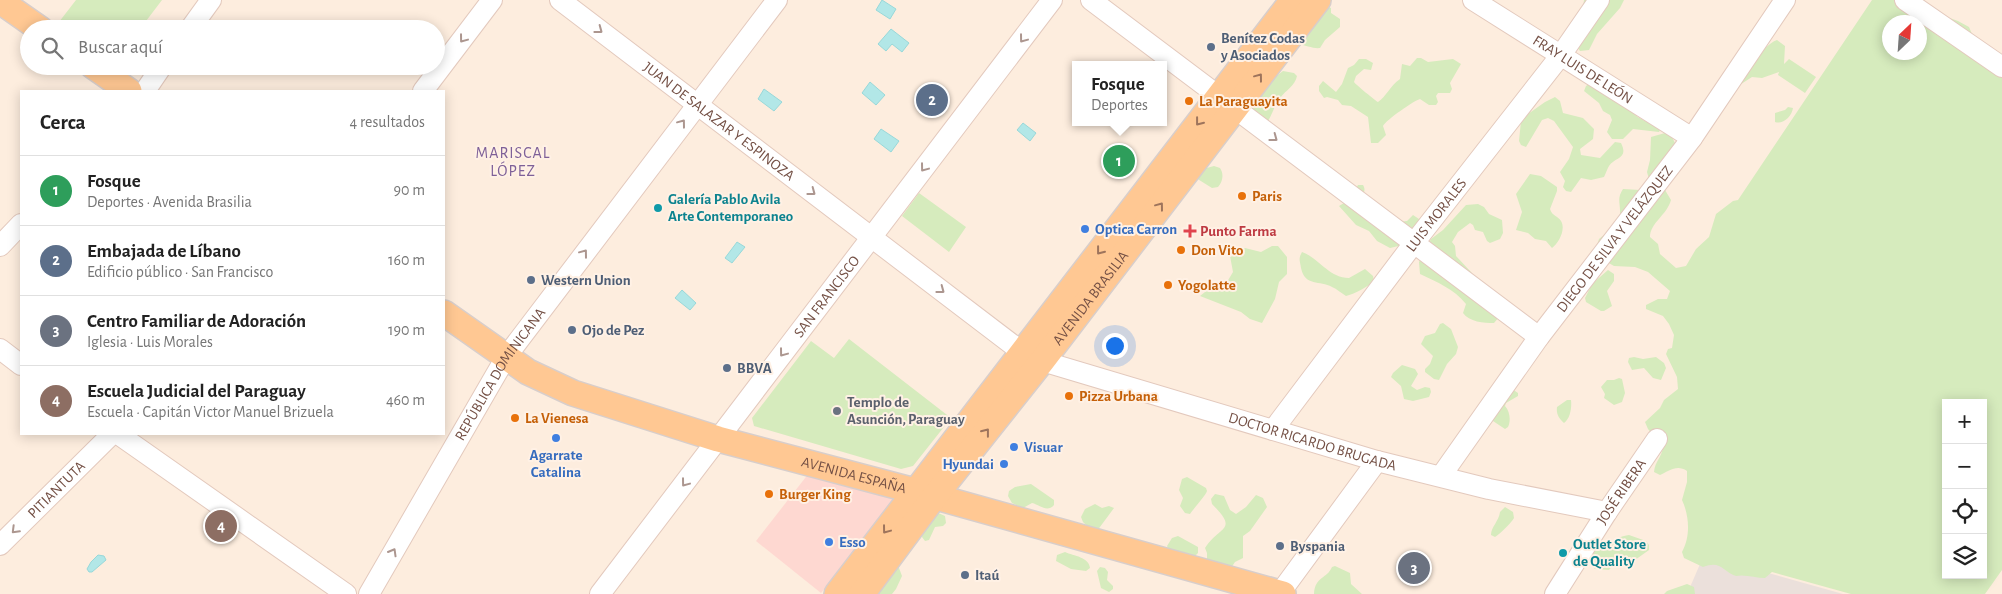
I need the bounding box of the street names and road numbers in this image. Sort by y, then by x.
street label: FRAY LUIS DE LEÓN [1530,32,1636,106]
street label: JUAN DE SALAZAR Y ESPINOZA [641,59,798,184]
street label: DIEGO DE SILVA Y VELÁZQUEZ [1554,163,1675,315]
street label: LUIS MORALES [1403,175,1469,254]
street label: AVENIDA BRASILIA [1050,248,1131,348]
street label: SAN FRANCISCO [791,253,862,340]
street label: REPÚBLICA DOMINICANA [452,305,548,443]
street label: DOCTOR RICARDO BRUGADA [1227,410,1398,473]
street label: AVENIDA ESPAÑA [800,454,908,496]
street label: JOSÉ RIBERA [1594,456,1649,527]
street label: PITIANTUTA [25,458,88,521]

